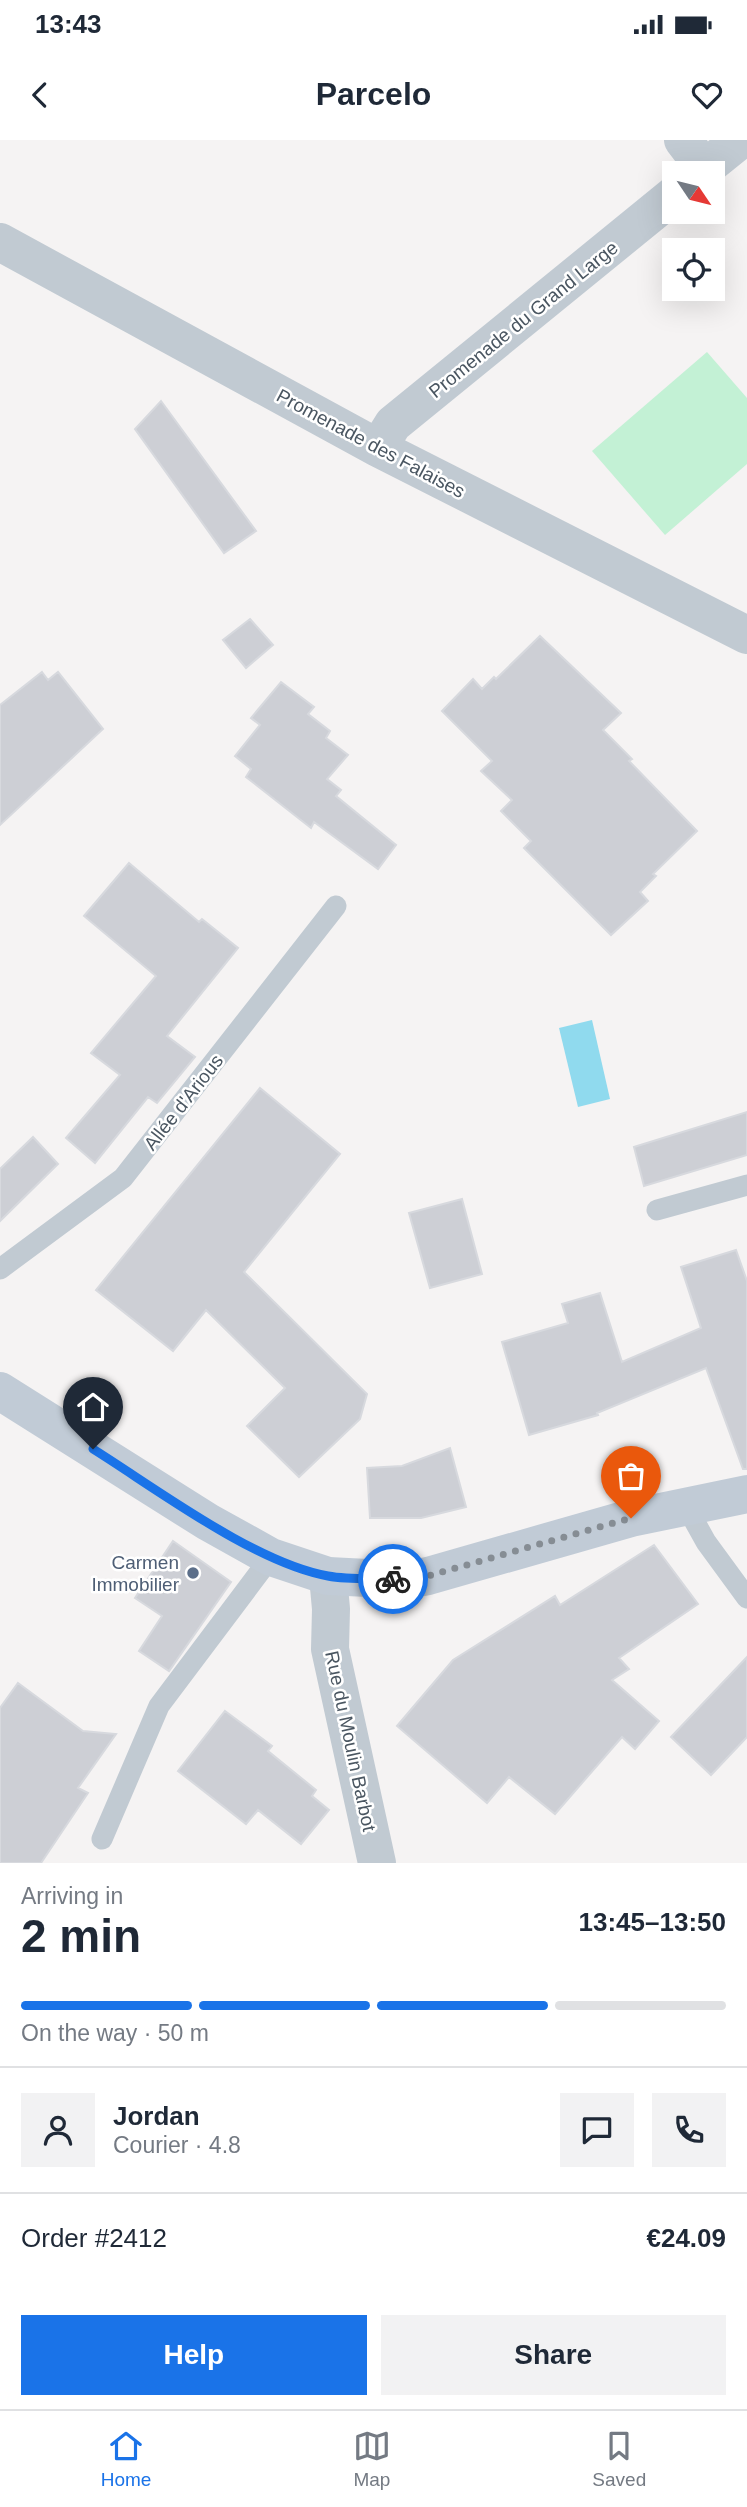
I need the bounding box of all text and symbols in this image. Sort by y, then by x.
text: 13:43 [35,9,102,39]
icon: back [21,76,59,114]
text: Parcelo [316,76,431,112]
icon: heart [688,76,726,114]
north arrow [662,161,724,224]
map controls [662,161,725,301]
street label: Promenade du Grand Large [425,237,622,402]
button: locate [662,238,725,301]
street label: Promenade des Falaises [273,385,468,502]
street label: Allée d'Arious [140,1050,227,1154]
pin [63,1377,123,1449]
icon: home [74,1388,112,1426]
pin [601,1446,661,1518]
icon: bag [612,1457,650,1495]
courier [358,1544,428,1614]
place label: Carmen Immobilier [91,1552,180,1595]
icon: bike [374,1560,412,1598]
marker: Carmen Immobilier [185,1565,201,1581]
street label: Rue du Moulin Barbot [321,1649,380,1834]
text: Arriving in [21,1883,123,1909]
text: 13:45–13:50 [579,1907,726,1937]
text: 2 min [21,1910,141,1962]
text: On the way · 50 m [21,2020,209,2046]
button: person [21,2093,95,2167]
button: chat [560,2093,634,2167]
button: phone [652,2093,726,2167]
text: Jordan [113,2101,200,2131]
text: Courier · 4.8 [113,2132,241,2158]
text: Order #2412 [21,2223,167,2253]
text: €24.09 [646,2223,726,2253]
button: Help [21,2315,367,2395]
button: Share [381,2315,726,2395]
tab: Home [101,2427,151,2491]
tab: Map [353,2427,391,2491]
tab: Saved [592,2427,646,2491]

